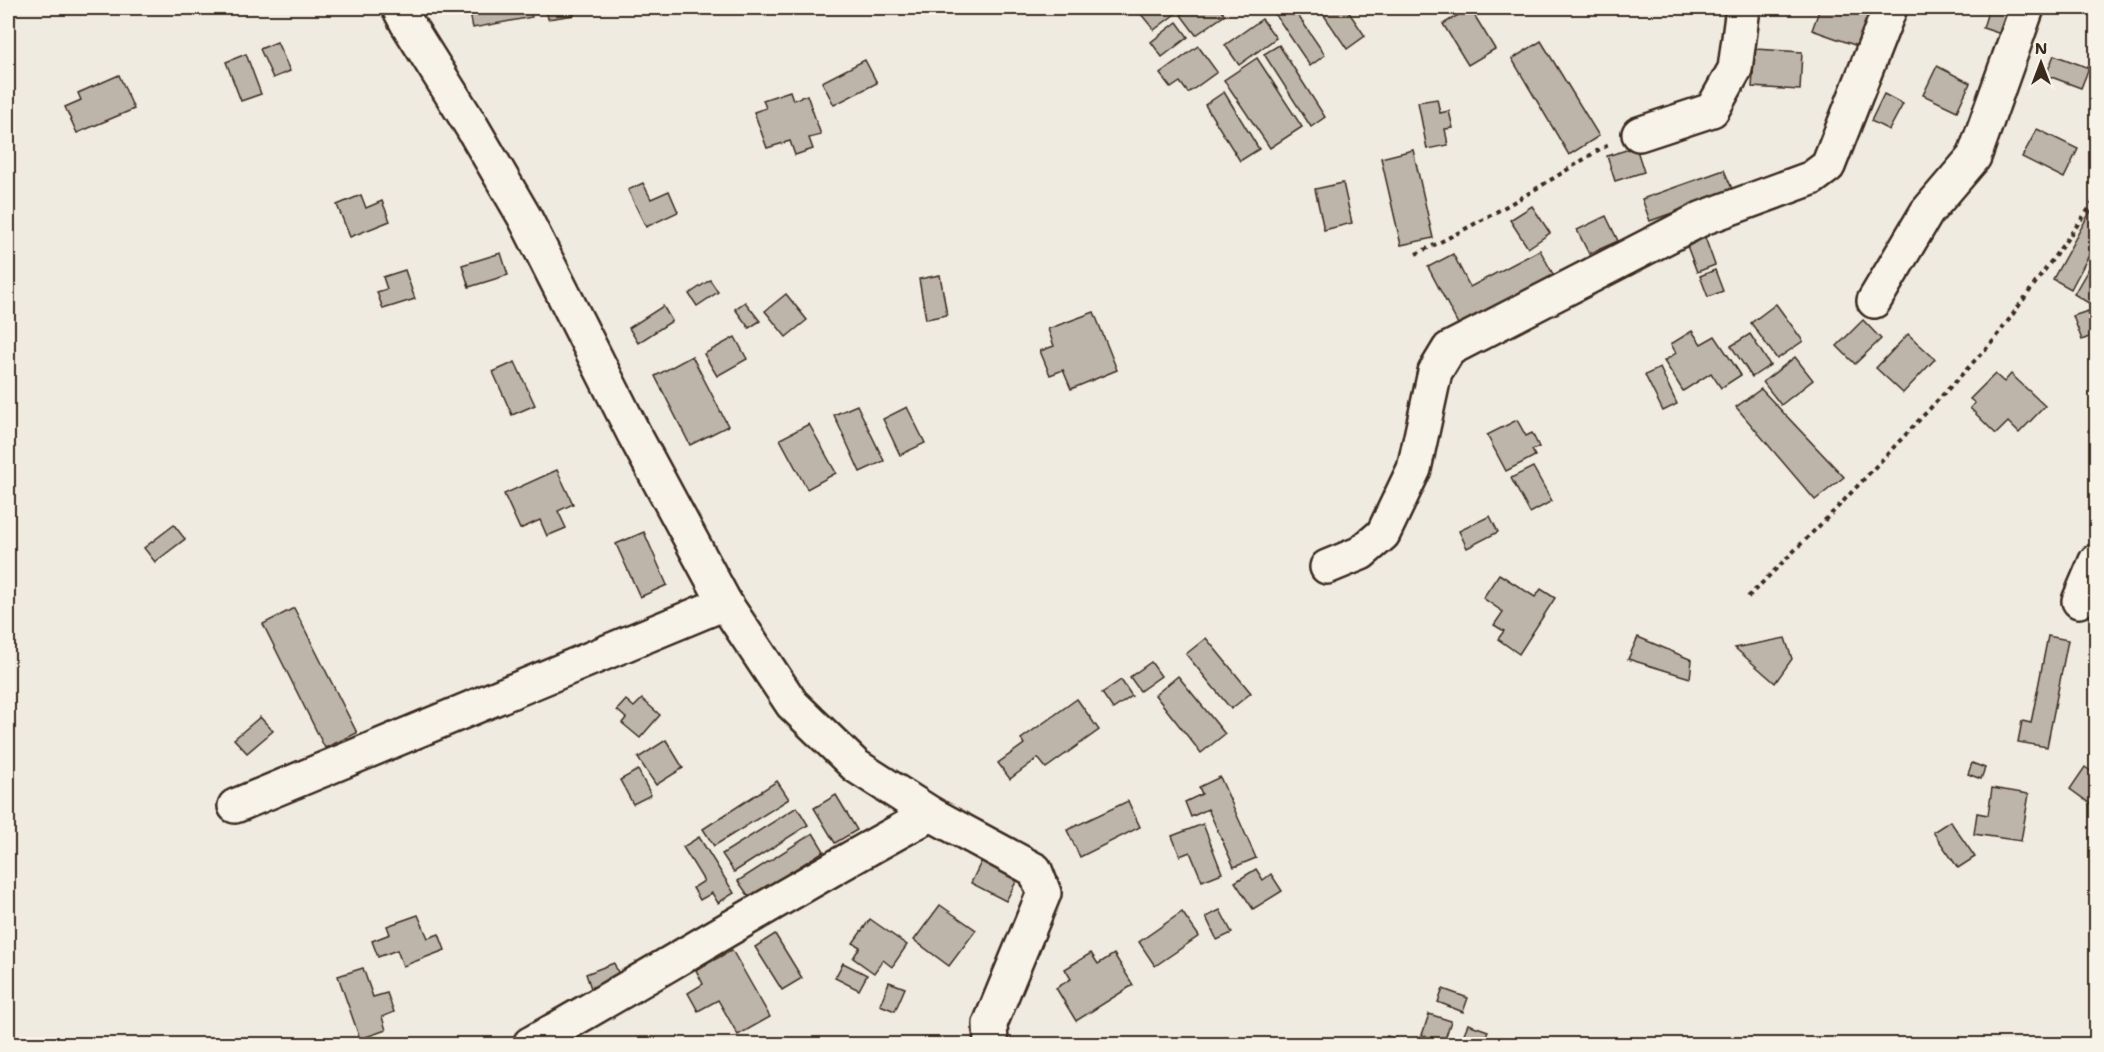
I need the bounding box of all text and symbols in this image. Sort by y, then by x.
north arrow [2011,33,2071,93]
text: N [2035,38,2047,59]

